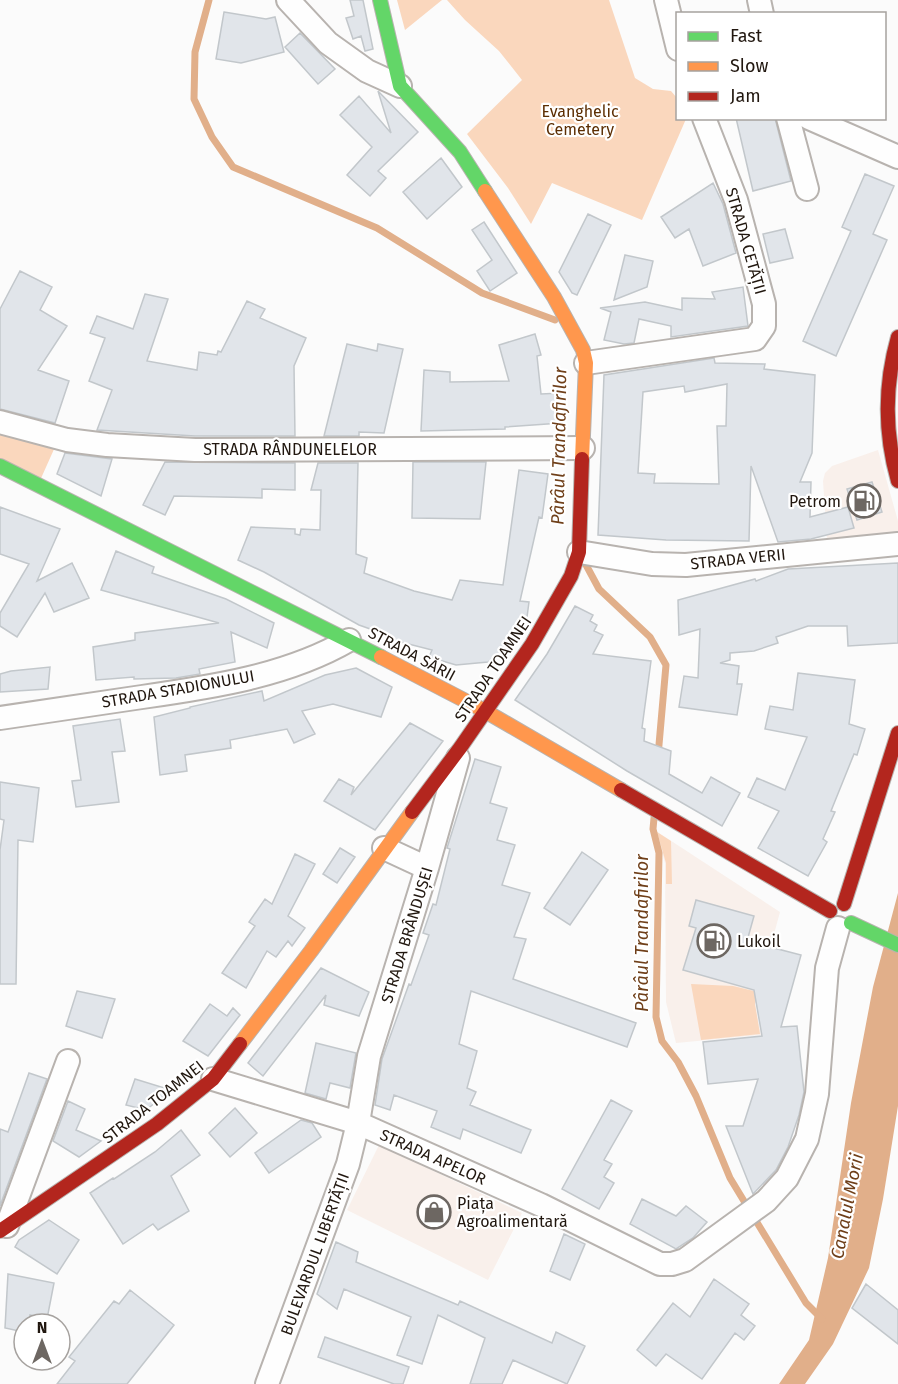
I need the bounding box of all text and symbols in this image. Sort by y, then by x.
legend [676,12,886,120]
text: Fast [730,25,763,47]
text: Slow [730,55,769,77]
text: Jam [730,85,761,107]
park label: Evanghelic Cemetery [541,102,619,139]
street label: STRADA CETĂȚII [721,185,771,297]
water label: Pârâul Trandafirilor [547,366,571,525]
street label: STRADA RÂNDUNELELOR [203,439,377,459]
fuel station icon: Petrom [846,483,882,519]
place label: Petrom [789,492,841,511]
street label: STRADA VERII [689,545,787,573]
street label: STRADA TOAMNEI [451,612,535,726]
street label: STRADA SĂRII [365,622,459,685]
street label: STRADA STADIONULUI [100,666,256,712]
water label: Pârâul Trandafirilor [631,853,653,1012]
street label: STRADA BRÂNDUȘEI [376,864,438,1006]
fuel station icon: Lukoil [696,923,732,959]
place label: Lukoil [737,932,781,951]
street label: STRADA TOAMNEI [98,1056,208,1148]
street label: STRADA APELOR [377,1125,489,1189]
water label: Canalul Morii [826,1151,868,1261]
street label: BULEVARDUL LIBERTĂȚII [276,1170,354,1338]
shop icon: Piața Agroalimentară [416,1194,452,1230]
place label: Piața Agroalimentară [457,1194,568,1231]
north arrow [12,1312,72,1372]
text: N [37,1318,47,1337]

